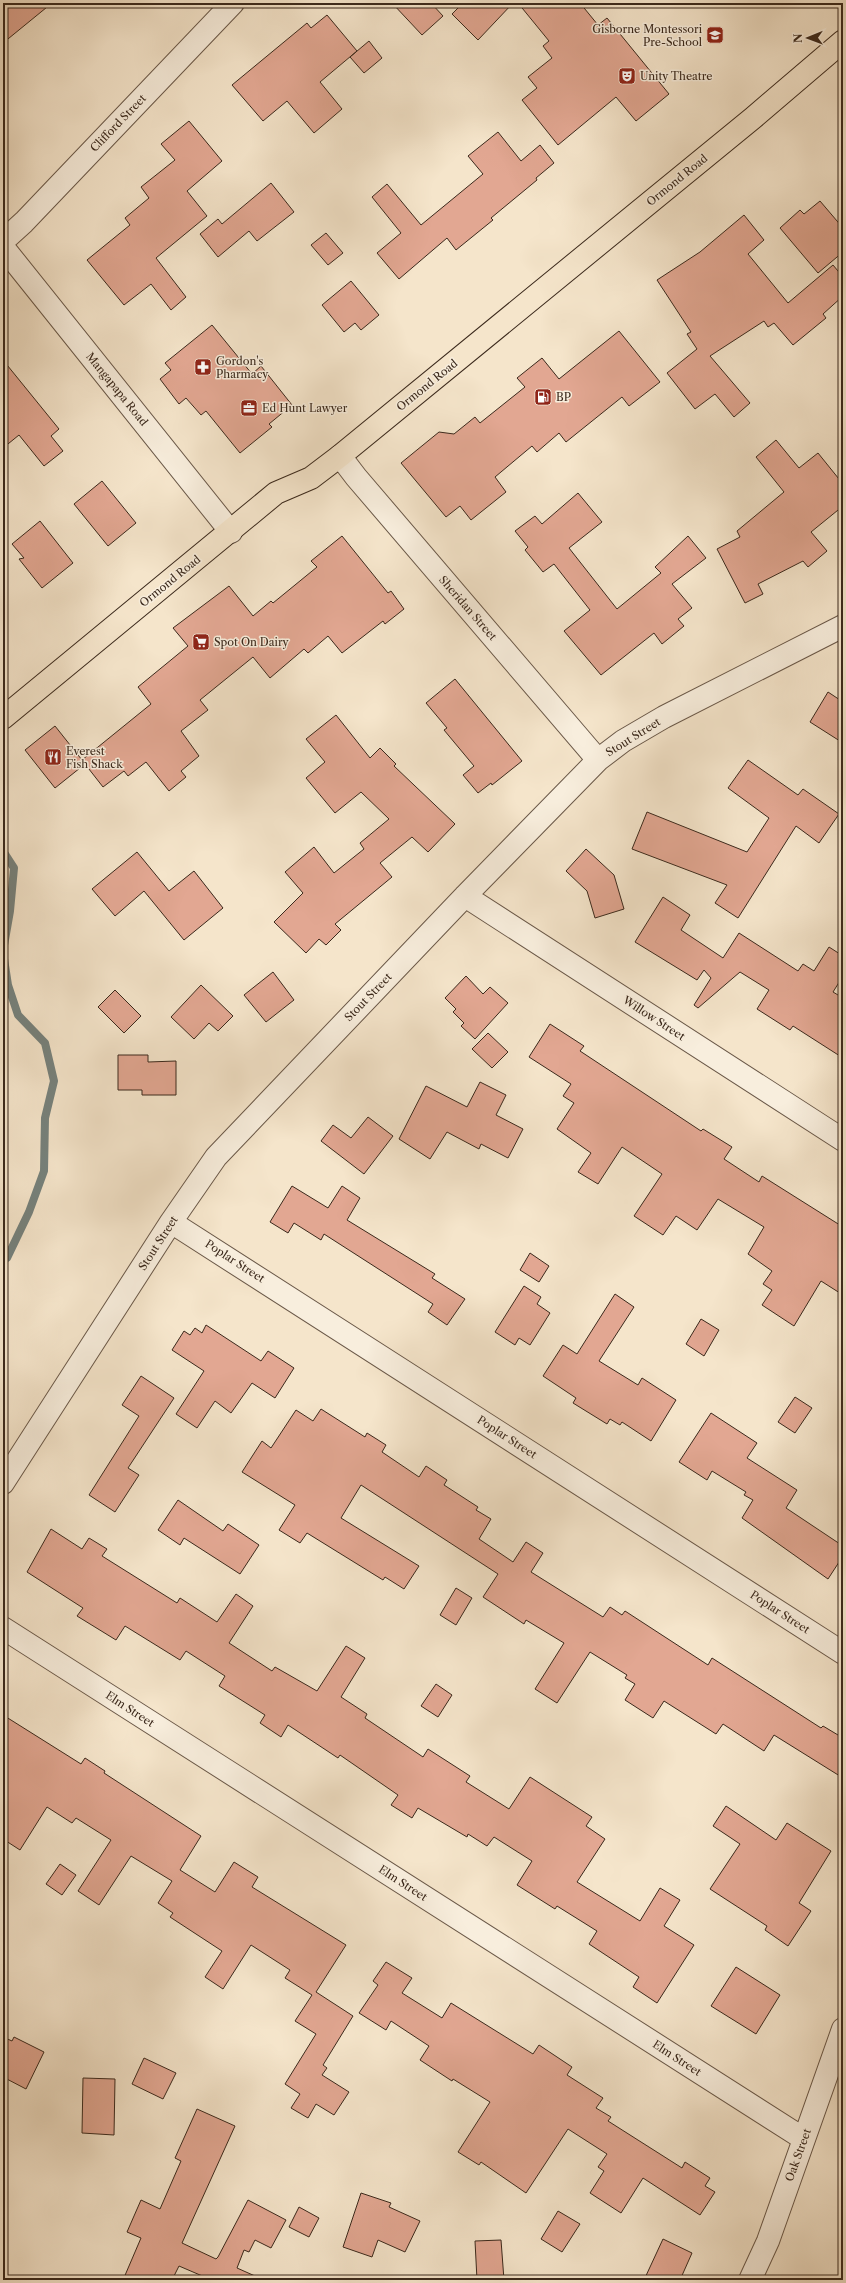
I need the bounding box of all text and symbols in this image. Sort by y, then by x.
north arrow [788,18,828,58]
place label: Gisborne Montessori Pre-School [592,22,703,49]
school or university icon: Gisborne Montessori Pre-School [705,25,725,45]
text: N [791,33,805,43]
theatre icon: Unity Theatre [617,66,637,86]
place label: Unity Theatre [640,69,712,83]
street label: Clifford Street [87,91,149,155]
street label: Ormond Road [644,151,711,209]
street label: Mangapapa Road [83,349,151,429]
place label: Gordon's Pharmacy [216,354,269,381]
street label: Ormond Road [394,356,461,414]
pharmacy icon: Gordon's Pharmacy [193,357,213,377]
fuel station icon: BP [533,387,553,407]
place label: BP [556,390,571,404]
office icon: Ed Hunt Lawyer [239,398,259,418]
place label: Ed Hunt Lawyer [262,401,348,415]
street label: Ormond Road [137,552,204,610]
street label: Sheridan Street [436,573,500,643]
supermarket icon: Spot On Dairy [191,632,211,652]
place label: Spot On Dairy [214,635,290,649]
street label: Stout Street [603,715,663,759]
place label: Everest Fish Shack [66,744,123,771]
restaurant icon: Everest Fish Shack [43,747,63,767]
street label: Stout Street [341,970,395,1024]
street label: Willow Street [619,992,688,1043]
street label: Stout Street [135,1213,181,1273]
street label: Poplar Street [203,1237,267,1285]
street label: Poplar Street [475,1413,539,1461]
street label: Poplar Street [748,1588,812,1636]
street label: Elm Street [103,1688,157,1730]
street label: Elm Street [376,1862,430,1904]
street label: Elm Street [650,2037,704,2079]
street label: Oak Street [782,2127,814,2183]

